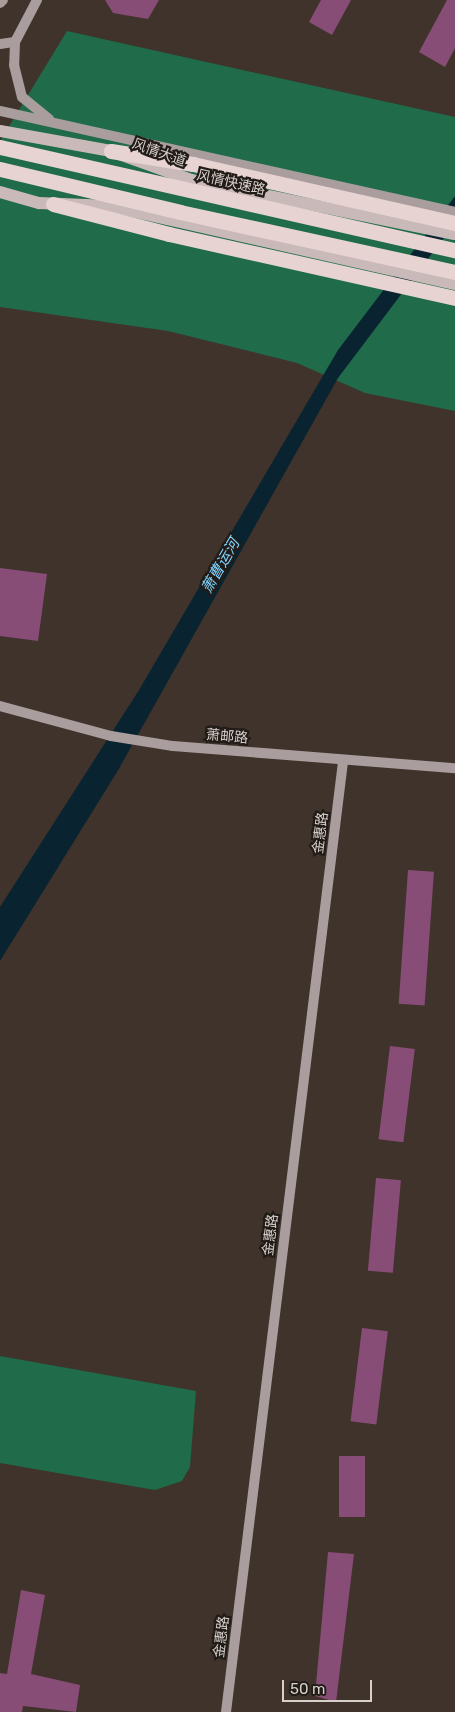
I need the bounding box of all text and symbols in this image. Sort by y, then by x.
street label: 风情大道 [130,136,188,170]
street label: 风情快速路 [195,167,267,199]
water label: 萧曹运河 [198,536,244,596]
street label: 萧邮路 [205,727,249,747]
street label: 金惠路 [310,811,332,855]
street label: 金惠路 [260,1213,282,1257]
street label: 金惠路 [211,1615,233,1659]
scale bar [285,1670,375,1702]
text: 50 m [290,1680,325,1698]

